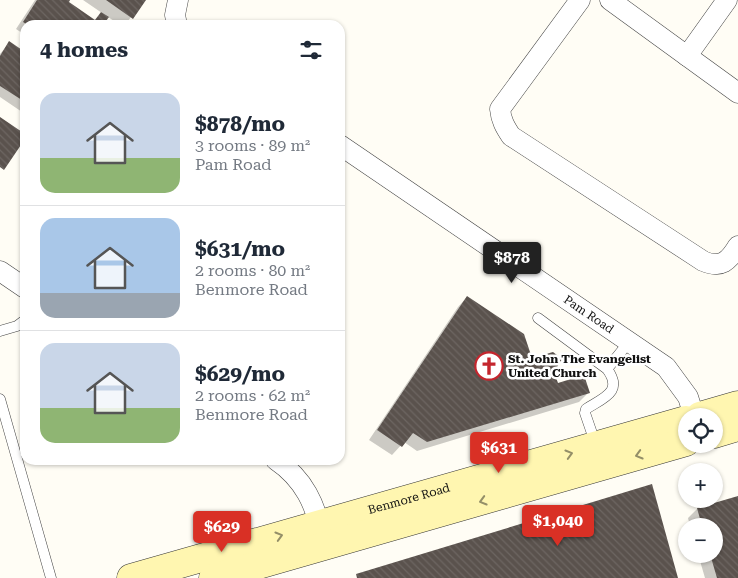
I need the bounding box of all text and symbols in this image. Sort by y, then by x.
icon: filters [297,36,325,64]
text: 4 homes [40,38,128,62]
text: $878/mo [195,112,285,136]
icon: home [80,113,140,173]
text: 3 rooms · 89 m² [195,136,310,155]
text: Pam Road [195,155,271,174]
text: $631/mo [195,237,285,261]
icon: home [80,238,140,298]
pin: $878 [482,242,542,284]
text: $878 [494,248,530,267]
text: 2 rooms · 80 m² [195,261,310,280]
text: Benmore Road [195,280,308,299]
street label: Pam Road [561,292,617,337]
church icon: St. John The Evangelist United Church [474,351,504,381]
place label: St. John The Evangelist United Church [508,352,651,380]
text: $629/mo [195,362,285,386]
icon: home [80,363,140,423]
text: 2 rooms · 62 m² [195,386,310,405]
text: Benmore Road [195,405,308,424]
map controls [678,408,723,563]
button: locate [678,408,723,453]
pin: $631 [469,432,529,474]
text: $631 [481,438,517,457]
one-way arrow [564,449,572,459]
one-way arrow [636,450,644,460]
button: + [678,463,723,508]
street label: Benmore Road [366,480,452,517]
one-way arrow [480,495,488,505]
pin: $1,040 [517,504,599,547]
pin: $629 [192,510,252,553]
text: $1,040 [533,511,583,530]
text: $629 [204,517,240,536]
button: − [678,518,723,563]
one-way arrow [275,531,284,542]

